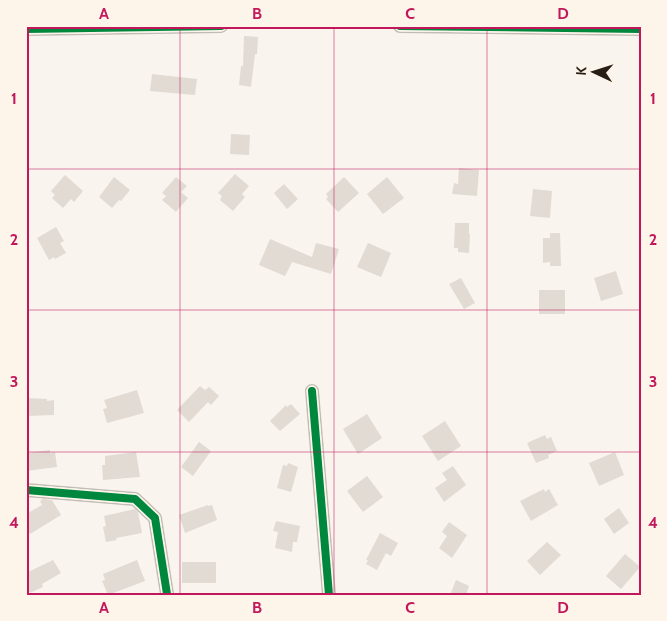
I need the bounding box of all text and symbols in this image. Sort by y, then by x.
text: A [99,4,109,23]
text: B [252,4,262,23]
text: C [405,4,415,23]
text: D [557,4,569,23]
north arrow [570,48,620,98]
text: K [572,66,590,76]
text: 1 [11,89,17,108]
text: 1 [650,89,656,108]
text: 2 [10,230,18,249]
text: 2 [649,230,657,249]
text: 3 [10,372,18,391]
text: 3 [649,372,657,391]
text: 4 [9,513,19,532]
text: 4 [648,513,658,532]
text: A [99,598,109,617]
text: B [252,598,262,617]
text: C [405,598,415,617]
text: D [557,598,569,617]

